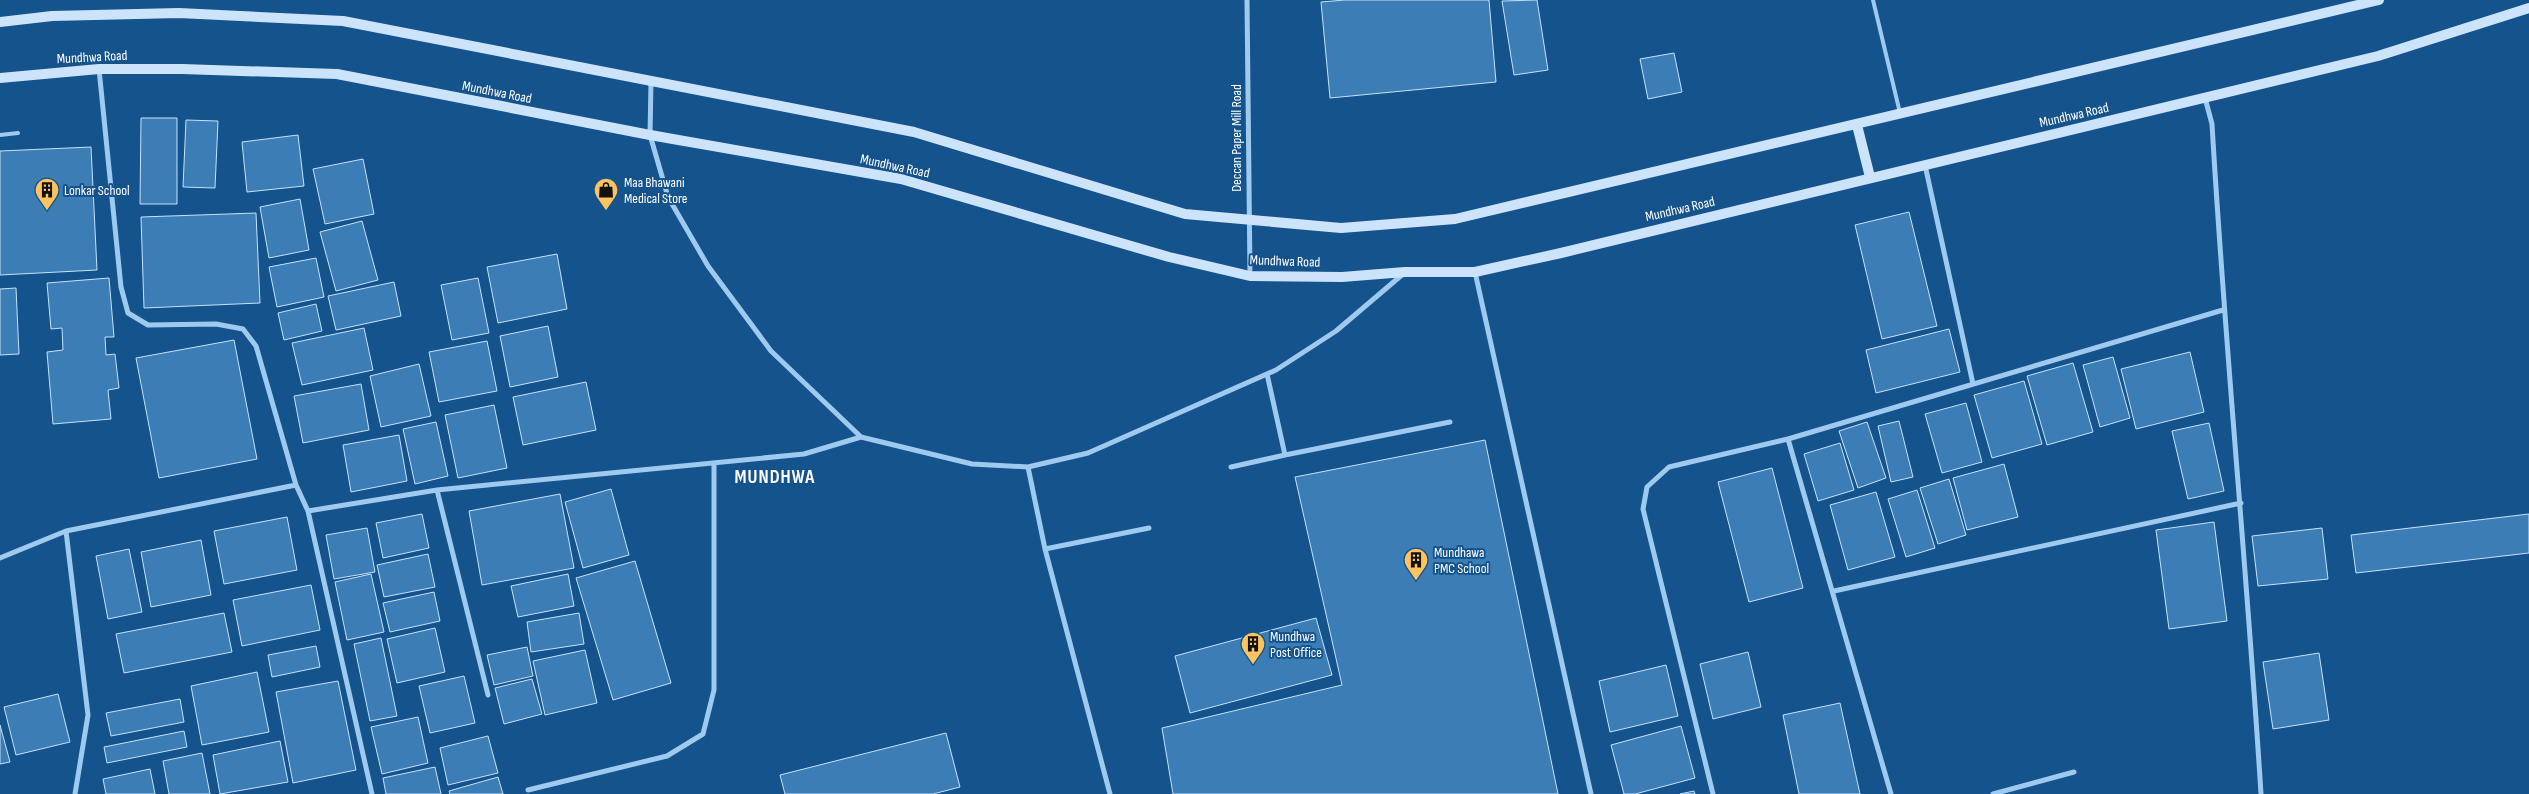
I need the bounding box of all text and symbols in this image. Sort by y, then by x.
street label: Mundhwa Road [56,47,128,67]
street label: Mundhwa Road [461,77,533,107]
street label: Deccan Paper Mill Road [1228,84,1245,192]
street label: Mundhwa Road [2038,99,2110,131]
street label: Mundhwa Road [859,150,931,182]
place label: Maa Bhawani Medical Store [624,174,687,207]
building icon: Lonkar School [34,177,60,211]
shop icon: Maa Bhawani Medical Store [593,177,619,211]
place label: Lonkar School [64,182,130,199]
street label: Mundhwa Road [1644,193,1716,225]
street label: Mundhwa Road [1249,251,1321,271]
district label: MUNDHWA [735,466,815,489]
place label: Mundhawa PMC School [1434,544,1489,577]
building icon: Mundhawa PMC School [1403,547,1429,581]
place label: Mundhwa Post Office [1270,628,1322,661]
building icon: Mundhwa Post Office [1240,631,1266,665]

